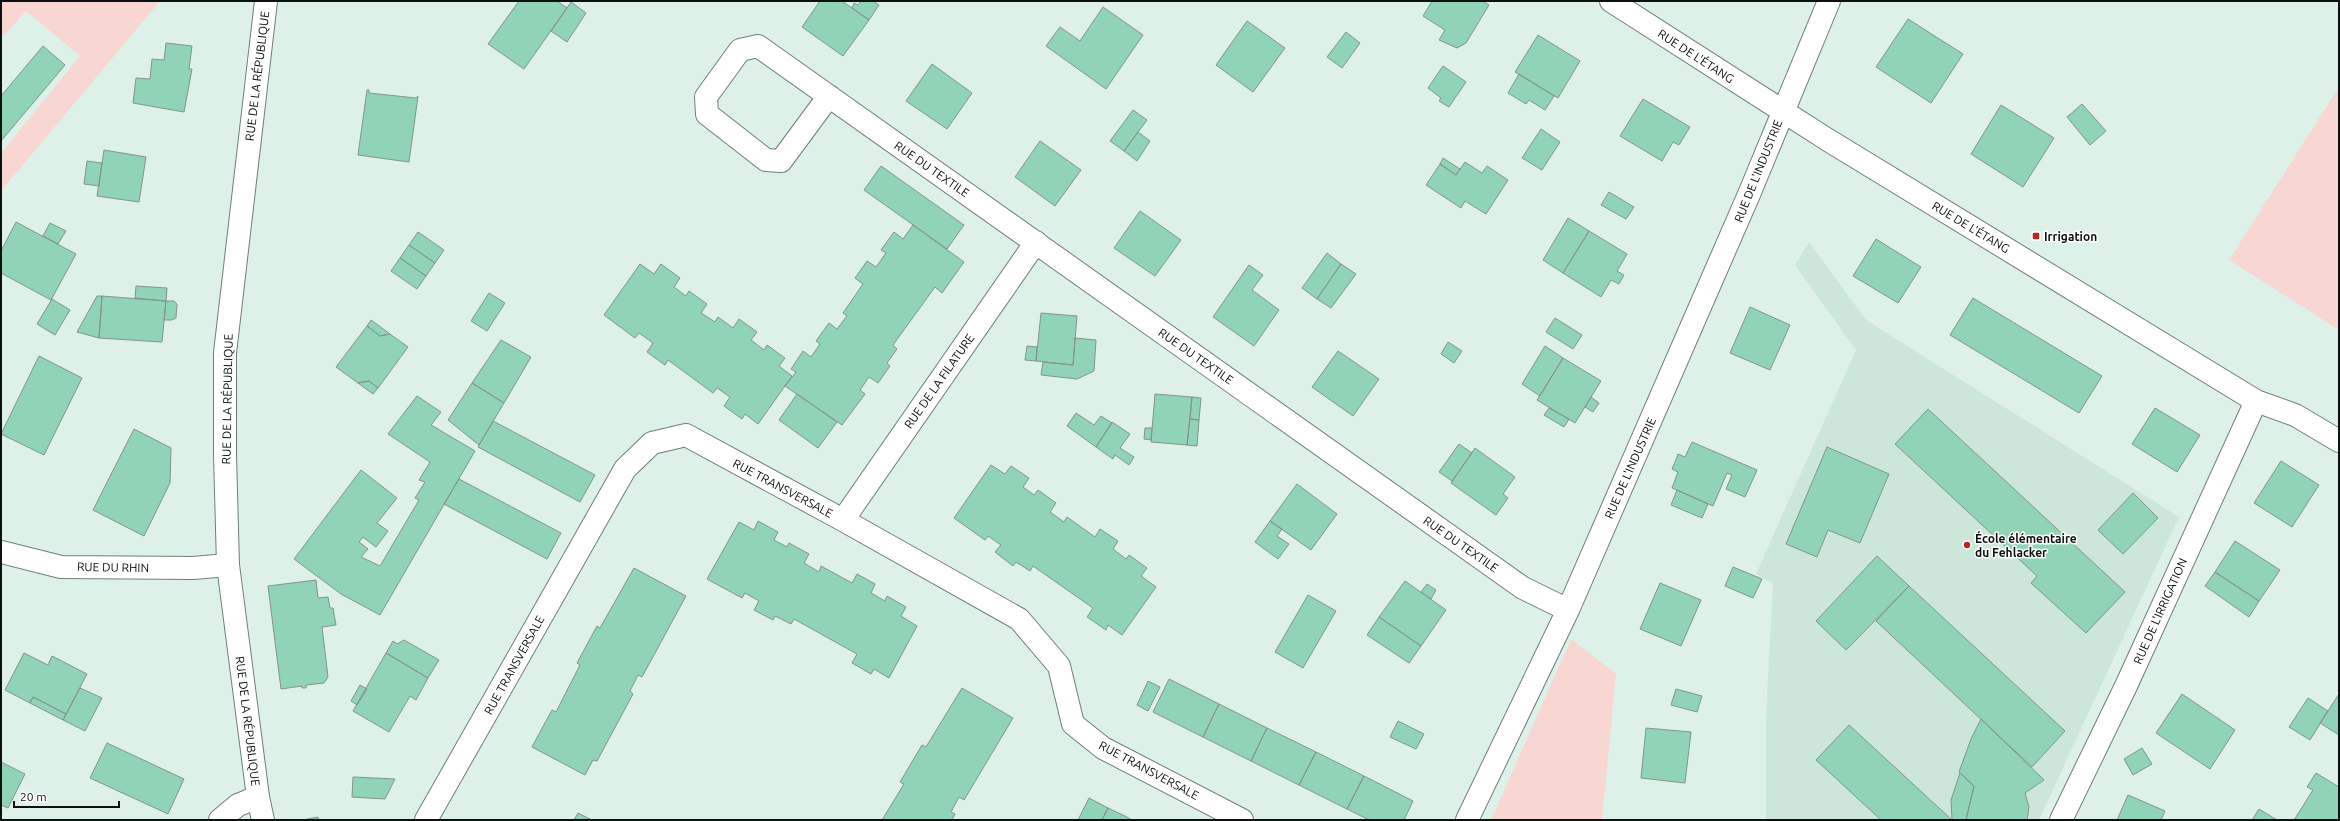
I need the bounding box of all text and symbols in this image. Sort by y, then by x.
street label: RUE DE LA RÉPUBLIQUE [243,10,271,142]
street label: RUE DE L'ÉTANG [1656,27,1736,85]
street label: RUE DE L'INDUSTRIE [1731,118,1785,224]
street label: RUE DU TEXTILE [892,138,972,200]
street label: RUE DE L'ÉTANG [1930,199,2012,255]
place label: Irrigation [2044,230,2097,243]
marker: Irrigation [2031,231,2041,241]
street label: RUE DU TEXTILE [1156,325,1236,387]
street label: RUE DE LA FILATURE [902,331,977,431]
street label: RUE DE LA RÉPUBLIQUE [219,333,235,464]
street label: RUE DE L'INDUSTRIE [1602,415,1658,521]
street label: RUE TRANSVERSALE [731,456,835,520]
street label: RUE DU TEXTILE [1421,513,1501,575]
place label: École élémentaire du Fehlacker [1975,530,2077,559]
marker: École élémentaire du Fehlacker [1962,540,1972,550]
street label: RUE DE L'IRRIGATION [2131,556,2189,666]
street label: RUE DU RHIN [77,560,149,574]
street label: RUE TRANSVERSALE [481,613,547,717]
street label: RUE DE LA RÉPUBLIQUE [234,655,262,787]
street label: RUE TRANSVERSALE [1097,738,1201,802]
scale bar [14,783,119,809]
text: 20 m [20,790,47,803]

